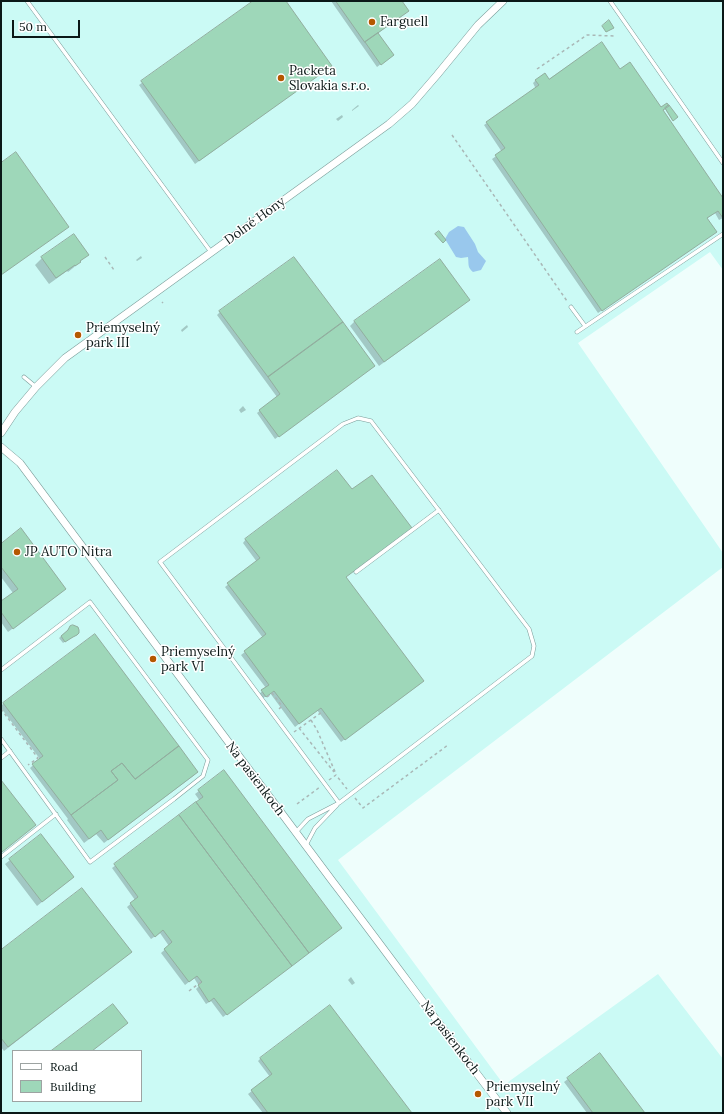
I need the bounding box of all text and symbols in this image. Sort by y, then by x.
scale bar [14,12,82,38]
place label: Farguell [380,14,428,30]
marker: Farguell [367,17,377,27]
text: 50 m [19,19,47,34]
place label: Packeta Slovakia s.r.o. [289,63,370,94]
marker: Packeta Slovakia s.r.o. [276,73,286,83]
street label: Dolné Hony [222,194,288,248]
place label: Priemyselný park III [86,320,160,351]
marker: Priemyselný park III [73,330,83,340]
place label: JP AUTO Nitra [25,544,112,560]
marker: JP AUTO Nitra [12,547,22,557]
place label: Priemyselný park VI [161,644,235,675]
marker: Priemyselný park VI [148,654,158,664]
street label: Na pasienkoch [222,739,288,819]
street label: Na pasienkoch [417,998,483,1078]
legend [12,1050,142,1102]
text: Road [50,1059,78,1074]
text: Building [50,1079,96,1094]
place label: Priemyselný park VII [486,1079,560,1110]
marker: Priemyselný park VII [473,1089,483,1099]

